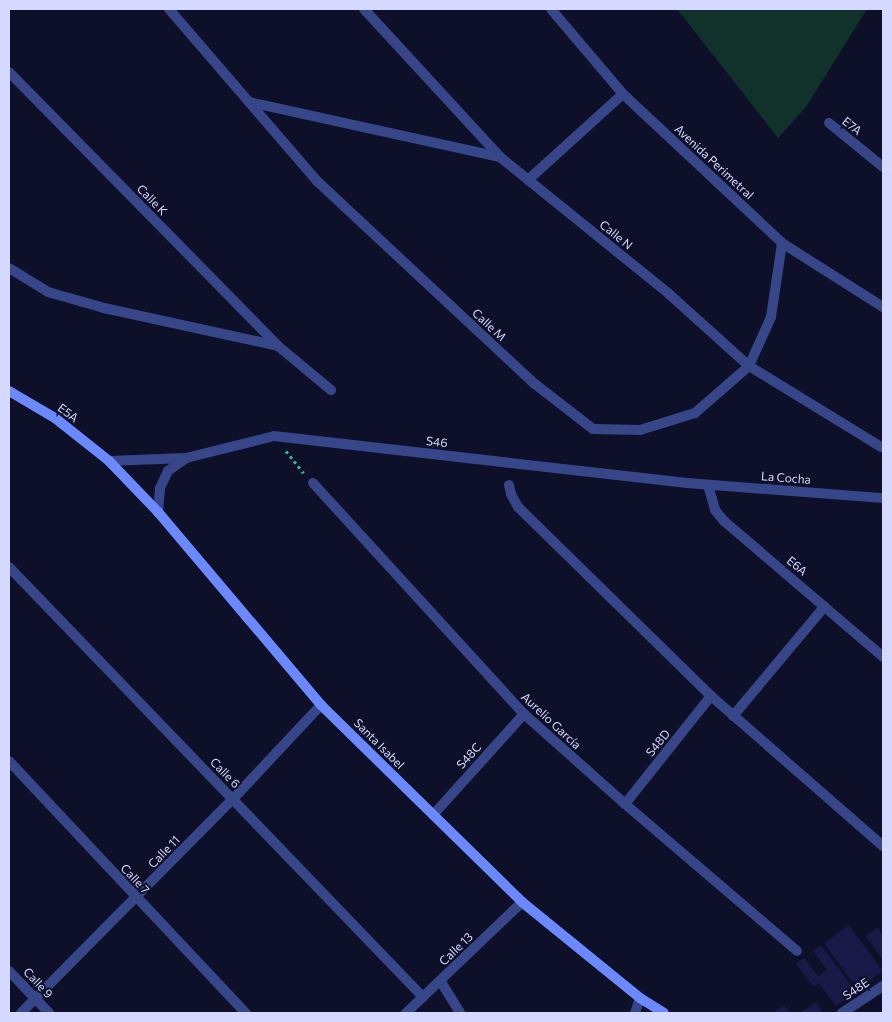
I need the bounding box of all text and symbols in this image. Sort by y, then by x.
street label: E7A [839,114,865,138]
street label: Avenida Perimetral [672,122,756,202]
street label: Calle K [134,182,170,218]
street label: Calle N [597,217,635,253]
street label: Calle M [469,306,509,344]
street label: E5A [55,401,81,425]
street label: S46 [426,434,448,450]
street label: La Cocha [761,469,811,487]
street label: E6A [784,553,810,579]
street label: Aurelio García [518,690,584,752]
street label: Santa Isabel [351,716,407,772]
street label: S48D [643,727,673,759]
street label: S48C [454,740,484,772]
street label: Calle 6 [207,755,243,791]
street label: Calle 11 [145,833,183,871]
street label: Calle 7 [118,861,152,897]
street label: Calle 13 [436,930,476,968]
street label: Calle 9 [20,965,56,1001]
street label: S48E [840,975,872,1003]

